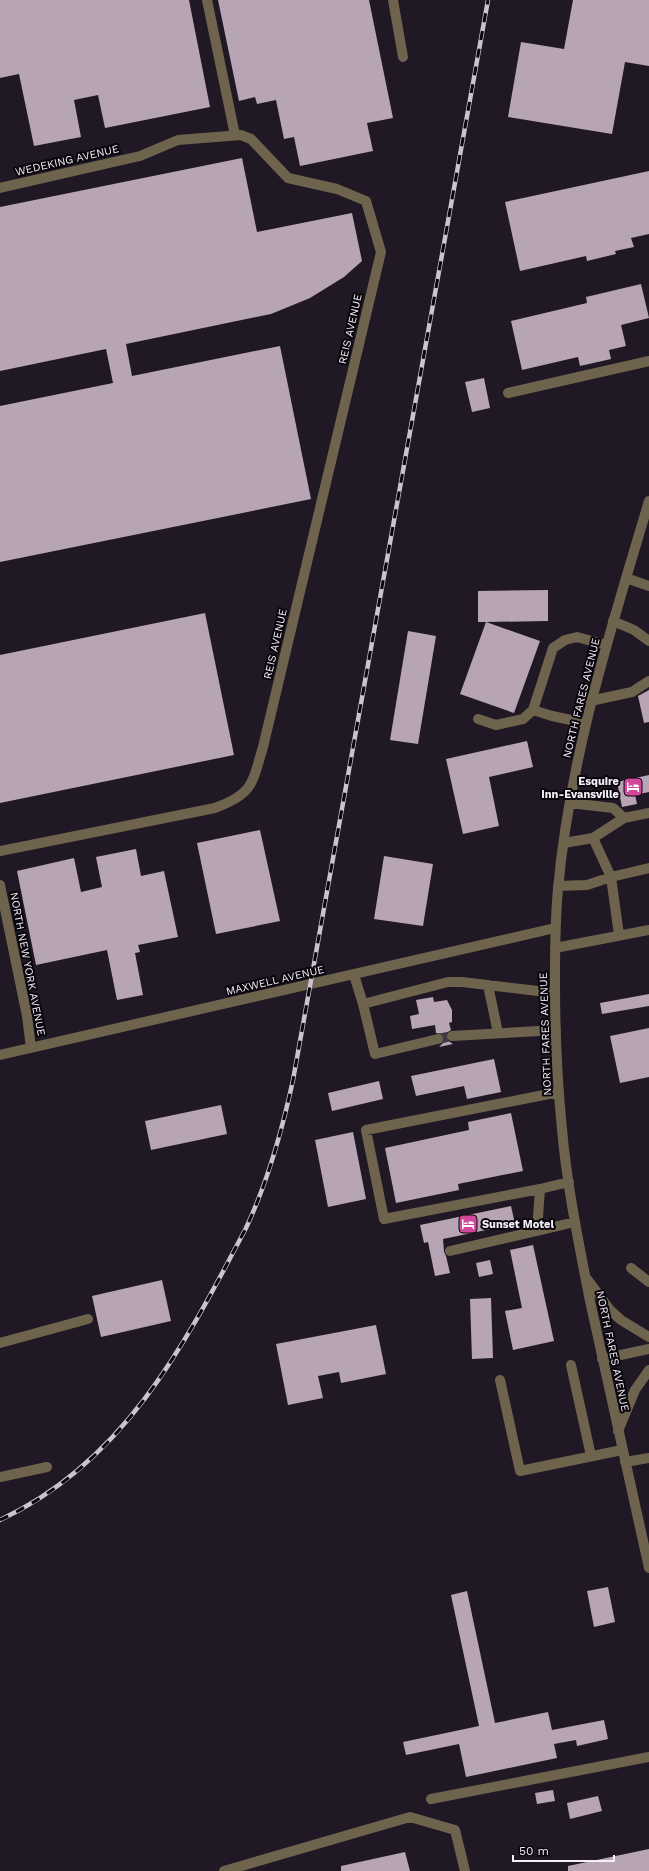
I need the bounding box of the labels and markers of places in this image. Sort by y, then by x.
place label: Esquire Inn-Evansville [541,775,619,801]
hotel icon: Esquire Inn-Evansville [622,776,644,798]
hotel icon: Sunset Motel [457,1213,479,1235]
place label: Sunset Motel [482,1218,554,1231]

